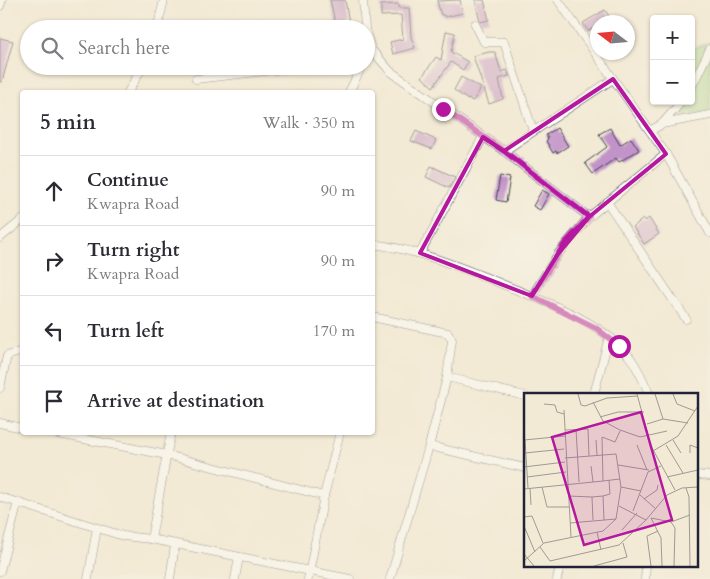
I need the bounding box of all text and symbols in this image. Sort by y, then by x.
north arrow [590,15,635,60]
map controls [650,15,695,105]
button: + [650,15,695,60]
search box [20,20,375,75]
icon: search [38,34,66,62]
text: Search here [78,35,170,61]
button: − [650,60,695,105]
route end [432,98,455,121]
text: 5 min [40,108,96,137]
text: Walk · 350 m [263,112,355,134]
text: Continue [87,167,169,193]
icon: ahead [40,177,68,205]
text: 90 m [321,180,355,202]
text: Kwapra Road [87,193,179,215]
text: Turn right [87,237,179,263]
icon: right [40,247,68,275]
text: 90 m [321,250,355,272]
text: Kwapra Road [87,263,179,285]
icon: left [40,317,68,345]
text: Turn left [87,318,164,344]
text: 170 m [313,320,355,342]
route start [608,335,631,358]
icon: arrive [40,387,68,415]
text: Arrive at destination [87,388,264,414]
inset map [524,393,698,566]

